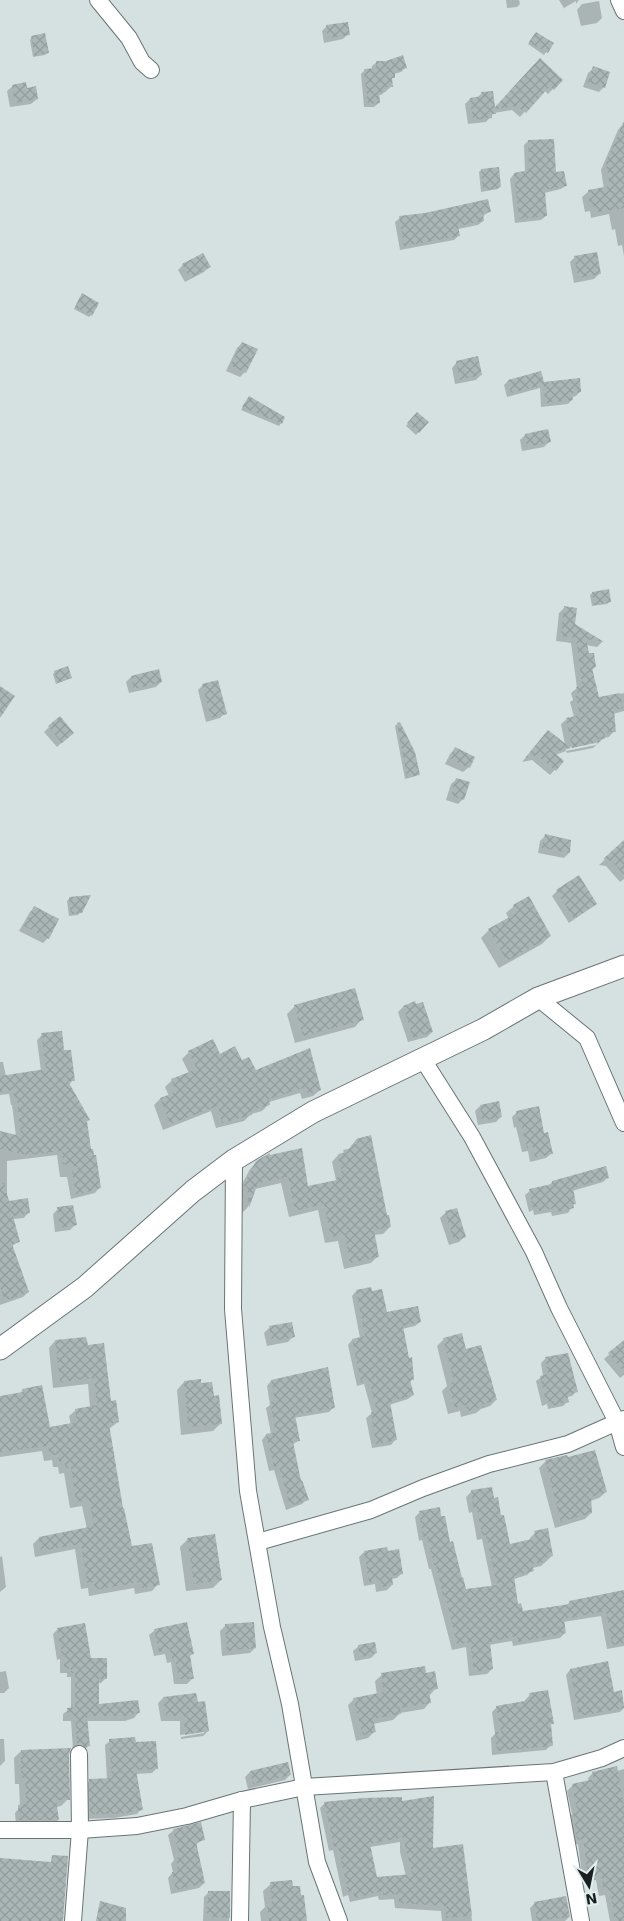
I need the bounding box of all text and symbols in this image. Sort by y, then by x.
north arrow [564,1861,614,1911]
text: N [584,1890,598,1908]

